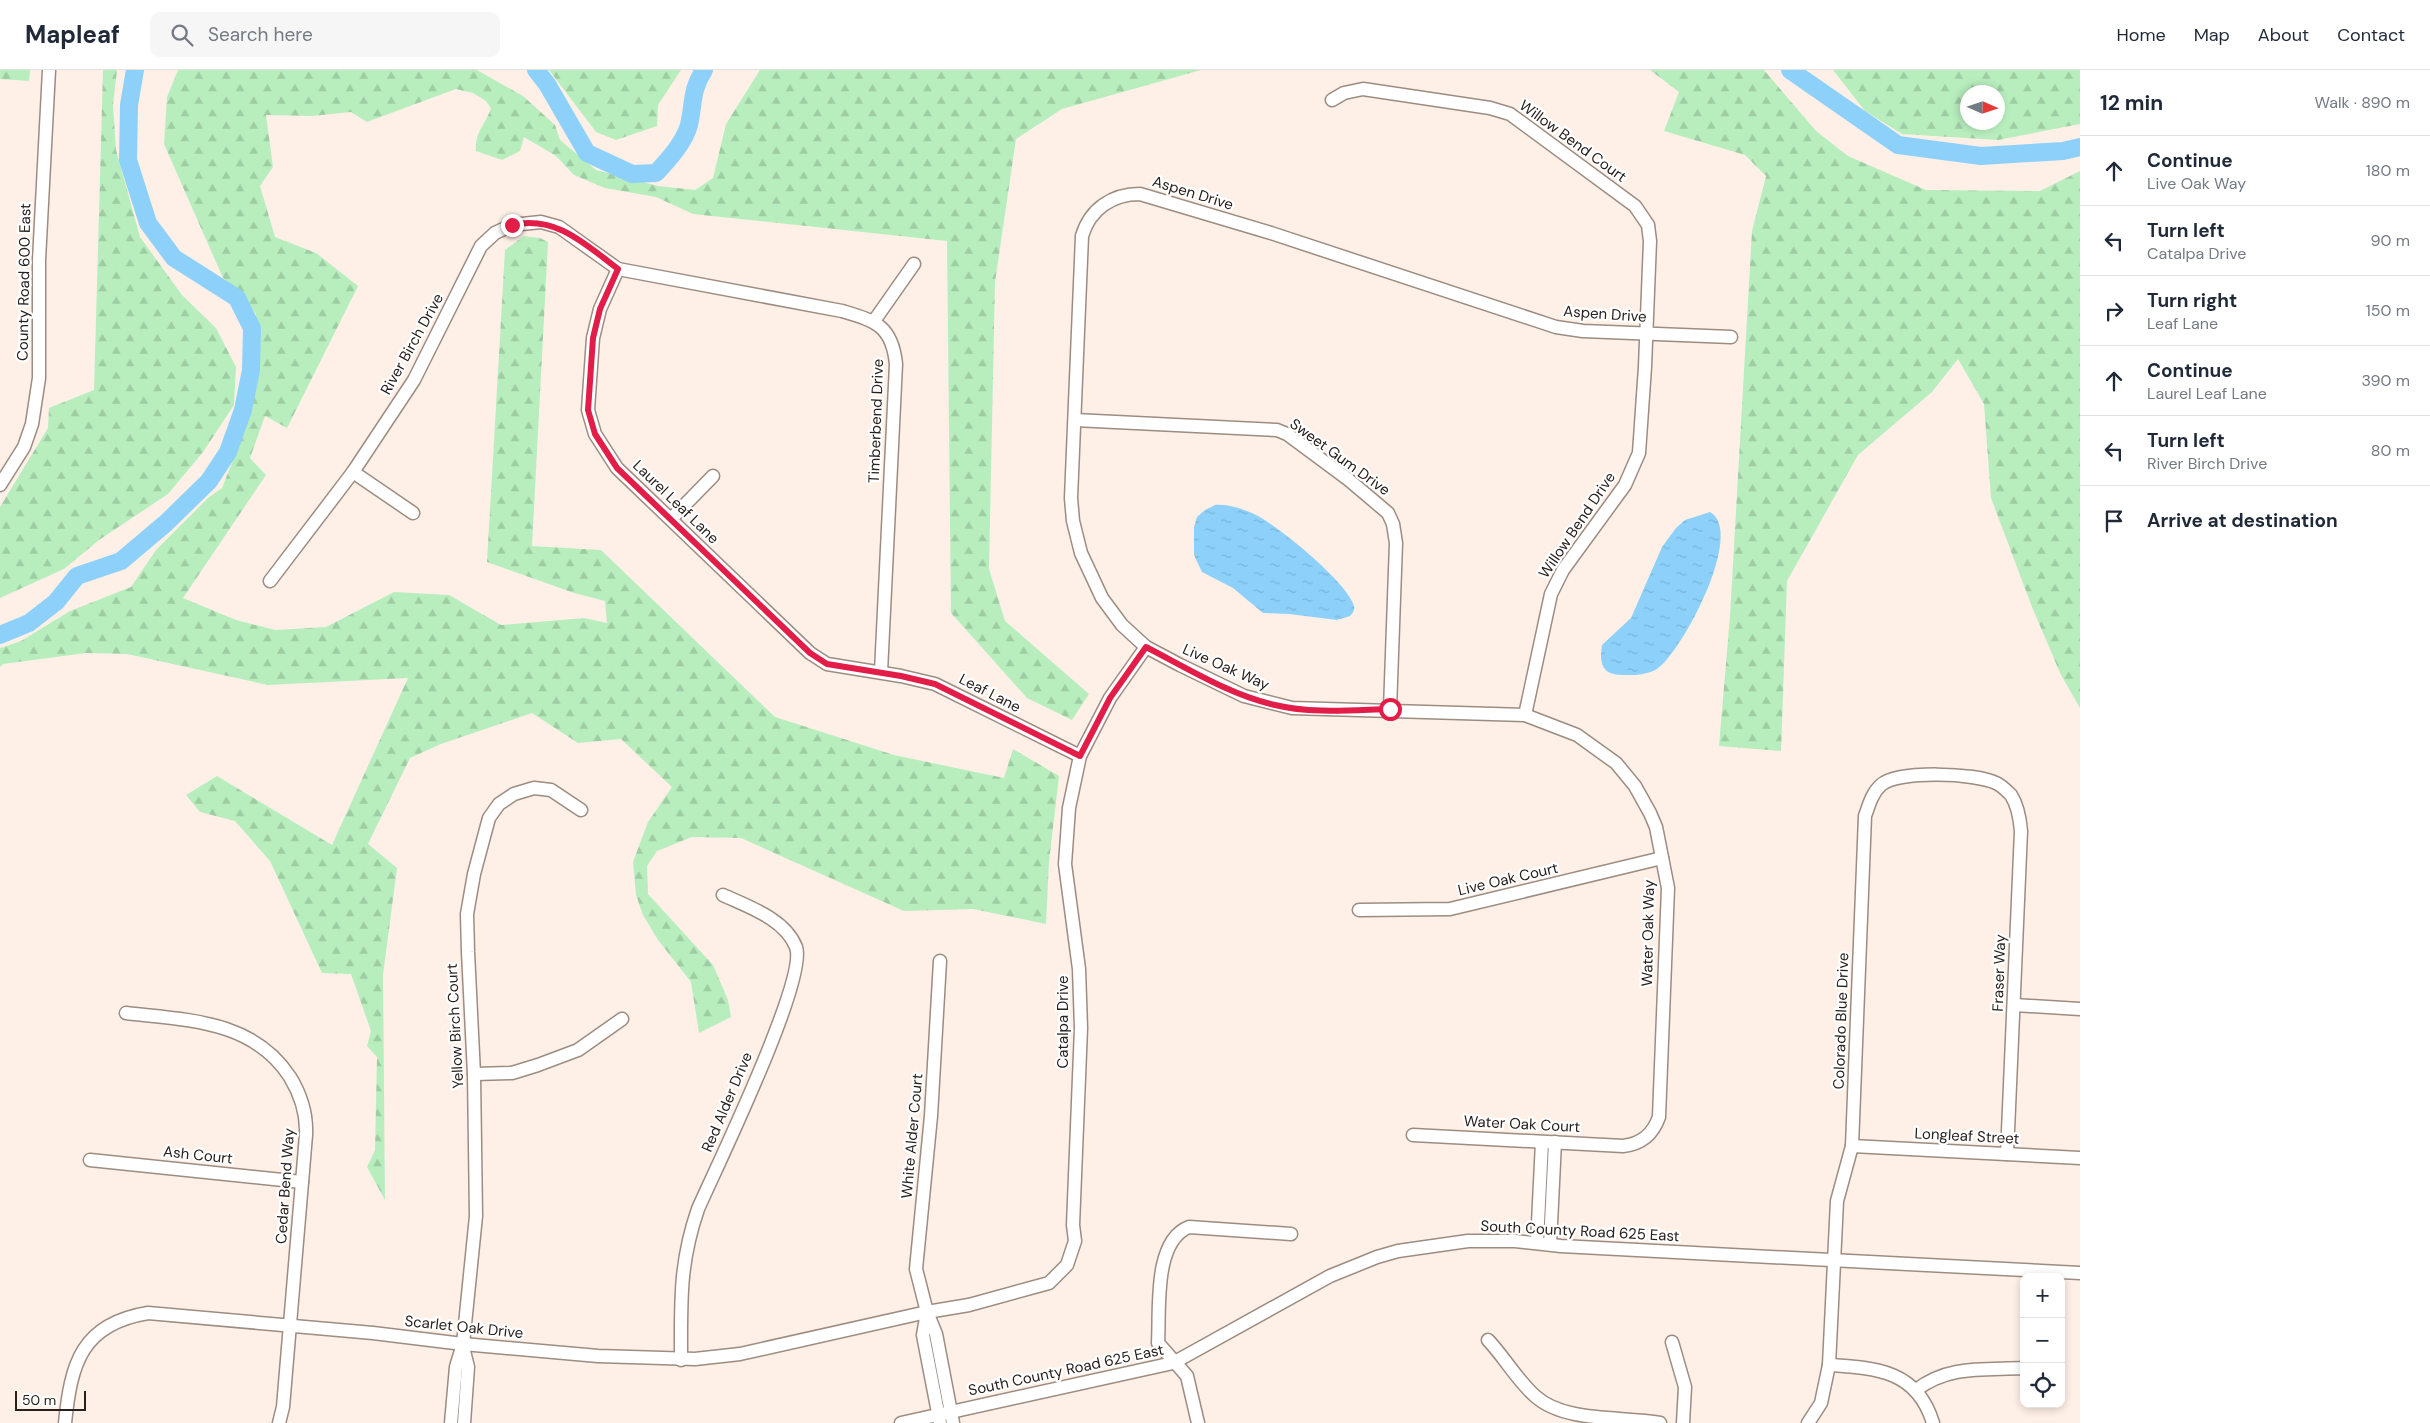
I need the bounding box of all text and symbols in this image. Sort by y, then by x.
search box [150,12,500,57]
text: Mapleaf [25,19,120,50]
icon: search [168,21,196,49]
text: Search here [208,22,313,47]
text: Home [2116,23,2166,47]
text: Map [2194,23,2230,47]
text: About [2258,23,2309,47]
text: Contact [2337,23,2405,47]
north arrow [1960,85,2005,130]
text: 12 min [2100,89,2163,117]
text: Walk · 890 m [2315,92,2410,113]
street label: Willow Bend Court [1515,95,1631,187]
text: Continue [2147,148,2233,173]
icon: ahead [2100,157,2128,185]
text: 180 m [2366,160,2410,181]
street label: Aspen Drive [1150,171,1236,215]
text: Live Oak Way [2147,173,2246,194]
street label: County Road 600 East [13,203,35,361]
route end [501,214,524,237]
text: Turn left [2147,218,2225,243]
icon: left [2100,227,2128,255]
text: 90 m [2370,230,2410,251]
text: Catalpa Drive [2147,243,2246,264]
text: Turn right [2147,288,2237,313]
street label: River Birch Drive [376,290,448,398]
icon: right [2100,297,2128,325]
text: 150 m [2366,300,2410,321]
street label: Aspen Drive [1563,301,1647,327]
text: Leaf Lane [2147,313,2218,334]
text: Continue [2147,358,2233,383]
street label: Timberbend Drive [864,359,888,483]
icon: ahead [2100,367,2128,395]
text: 390 m [2362,370,2410,391]
text: Laurel Leaf Lane [2147,383,2267,404]
street label: Sweet Gum Drive [1286,414,1394,500]
text: Turn left [2147,428,2225,453]
icon: left [2100,437,2128,465]
text: 80 m [2371,440,2410,461]
text: River Birch Drive [2147,453,2267,474]
street label: Laurel Leaf Lane [629,456,723,548]
street label: Willow Bend Drive [1534,468,1620,582]
icon: arrive [2100,507,2128,535]
text: Arrive at destination [2147,508,2338,533]
street label: Live Oak Way [1179,639,1273,695]
street label: Leaf Lane [956,669,1024,717]
route start [1379,698,1402,721]
street label: Live Oak Court [1456,858,1560,900]
street label: Water Oak Way [1637,879,1659,987]
street label: Fraser Way [1988,933,2010,1012]
street label: Colorado Blue Drive [1829,952,1853,1090]
street label: Yellow Birch Court [442,963,468,1089]
street label: Catalpa Drive [1053,975,1073,1069]
street label: Red Alder Drive [697,1049,757,1155]
street label: White Alder Court [897,1073,927,1199]
street label: Water Oak Court [1463,1111,1581,1137]
street label: Longleaf Street [1914,1123,2020,1149]
street label: Cedar Bend Way [271,1127,299,1245]
street label: Ash Court [162,1141,234,1169]
street label: South County Road 625 East [1480,1216,1680,1246]
map controls [2020,1273,2065,1408]
button: + [2020,1273,2065,1318]
street label: Scarlet Oak Drive [404,1311,524,1343]
button: − [2020,1318,2065,1363]
street label: South County Road 625 East [967,1339,1166,1400]
button: locate [2020,1363,2065,1408]
scale bar [15,1388,86,1411]
text: 50 m [22,1391,56,1409]

